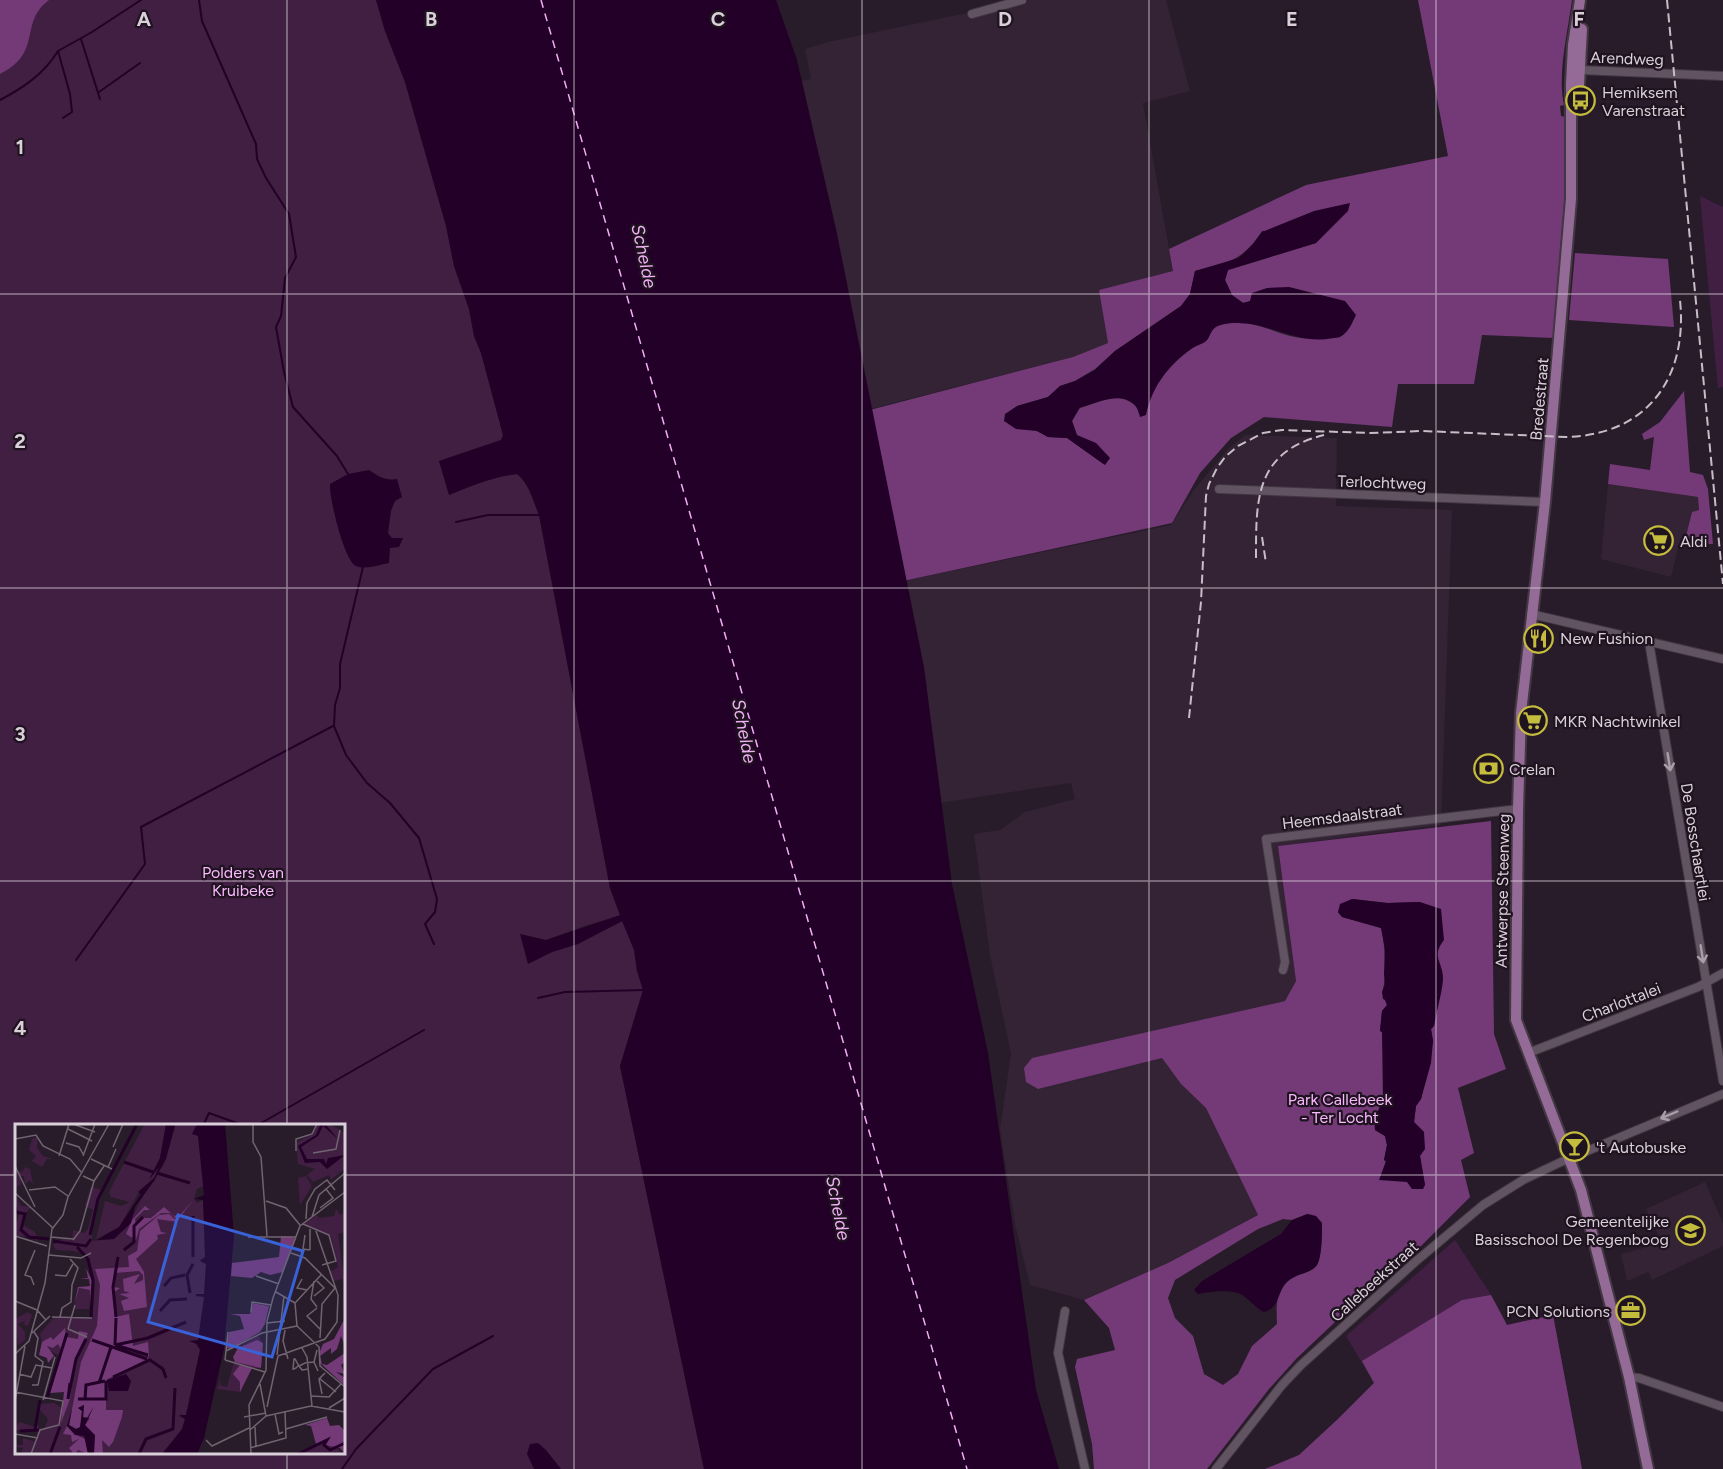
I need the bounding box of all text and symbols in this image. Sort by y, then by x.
text: A [137,7,152,31]
text: B [425,7,437,31]
text: C [711,7,725,31]
text: D [998,7,1012,31]
text: E [1286,7,1298,31]
text: F [1573,7,1585,31]
street label: Arendweg [1590,48,1664,69]
place label: Hemiksem Varenstraat [1602,83,1685,120]
bus stop icon: Hemiksem Varenstraat [1565,85,1597,117]
text: 1 [16,135,24,159]
water label: Schelde [626,222,662,290]
street label: Bredestraat [1526,357,1553,441]
text: 2 [14,429,26,453]
street label: Terlochtweg [1337,471,1427,494]
supermarket icon: Aldi [1643,525,1675,557]
place label: Aldi [1680,532,1707,551]
restaurant icon: New Fushion [1523,622,1555,654]
place label: New Fushion [1560,629,1653,648]
water label: Schelde [727,697,761,765]
supermarket icon: MKR Nachtwinkel [1517,705,1549,737]
place label: MKR Nachtwinkel [1554,712,1680,731]
text: 3 [14,722,26,746]
one-way arrow [1664,752,1675,771]
bank icon: Crelan [1472,753,1504,785]
place label: Crelan [1509,760,1555,779]
street label: De Bosschaertlei [1677,782,1714,903]
street label: Heemsdaalstraat [1281,800,1403,833]
street label: Antwerpse Steenweg [1492,814,1513,968]
park label: Polders van Kruibeke [202,863,284,900]
one-way arrow [1696,944,1707,964]
street label: Charlottalei [1579,979,1663,1026]
text: 4 [14,1016,27,1040]
park label: Park Callebeek - Ter Locht [1288,1090,1392,1127]
one-way arrow [1660,1110,1678,1121]
inset map [15,1124,345,1454]
bar icon: 't Autobuske [1559,1131,1591,1163]
place label: 't Autobuske [1596,1138,1687,1157]
water label: Schelde [821,1174,855,1242]
place label: Gemeentelijke Basisschool De Regenboog [1475,1212,1669,1249]
school or university icon: Gemeentelijke Basisschool De Regenboog [1674,1214,1706,1246]
street label: Callebeekstraat [1327,1237,1422,1326]
office icon: PCN Solutions [1615,1295,1647,1327]
place label: PCN Solutions [1506,1302,1610,1321]

